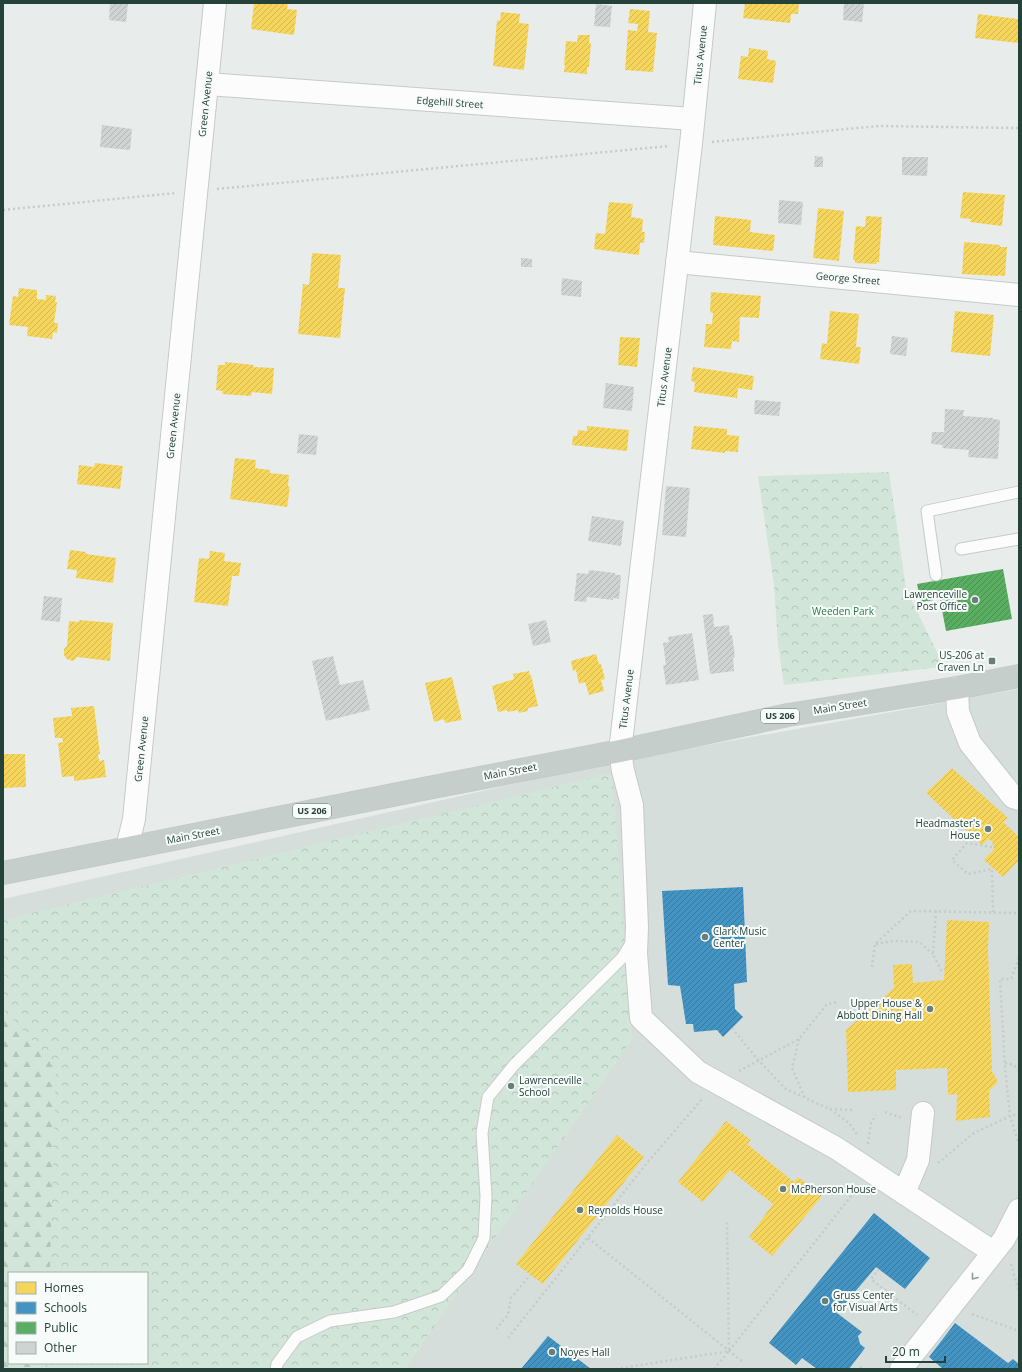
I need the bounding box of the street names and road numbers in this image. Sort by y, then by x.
street label: Titus Avenue [690,24,710,86]
street label: Green Avenue [195,70,215,138]
street label: Edgehill Street [416,93,484,111]
street label: George Street [815,268,881,288]
street label: Titus Avenue [653,346,675,408]
street label: Green Avenue [163,392,183,460]
street label: Titus Avenue [615,668,637,730]
street label: Main Street [812,695,868,717]
road number: US 206 [761,709,799,723]
street label: Green Avenue [131,715,151,783]
street label: Main Street [482,759,538,783]
road number: US 206 [293,804,331,818]
street label: Main Street [165,823,221,847]

